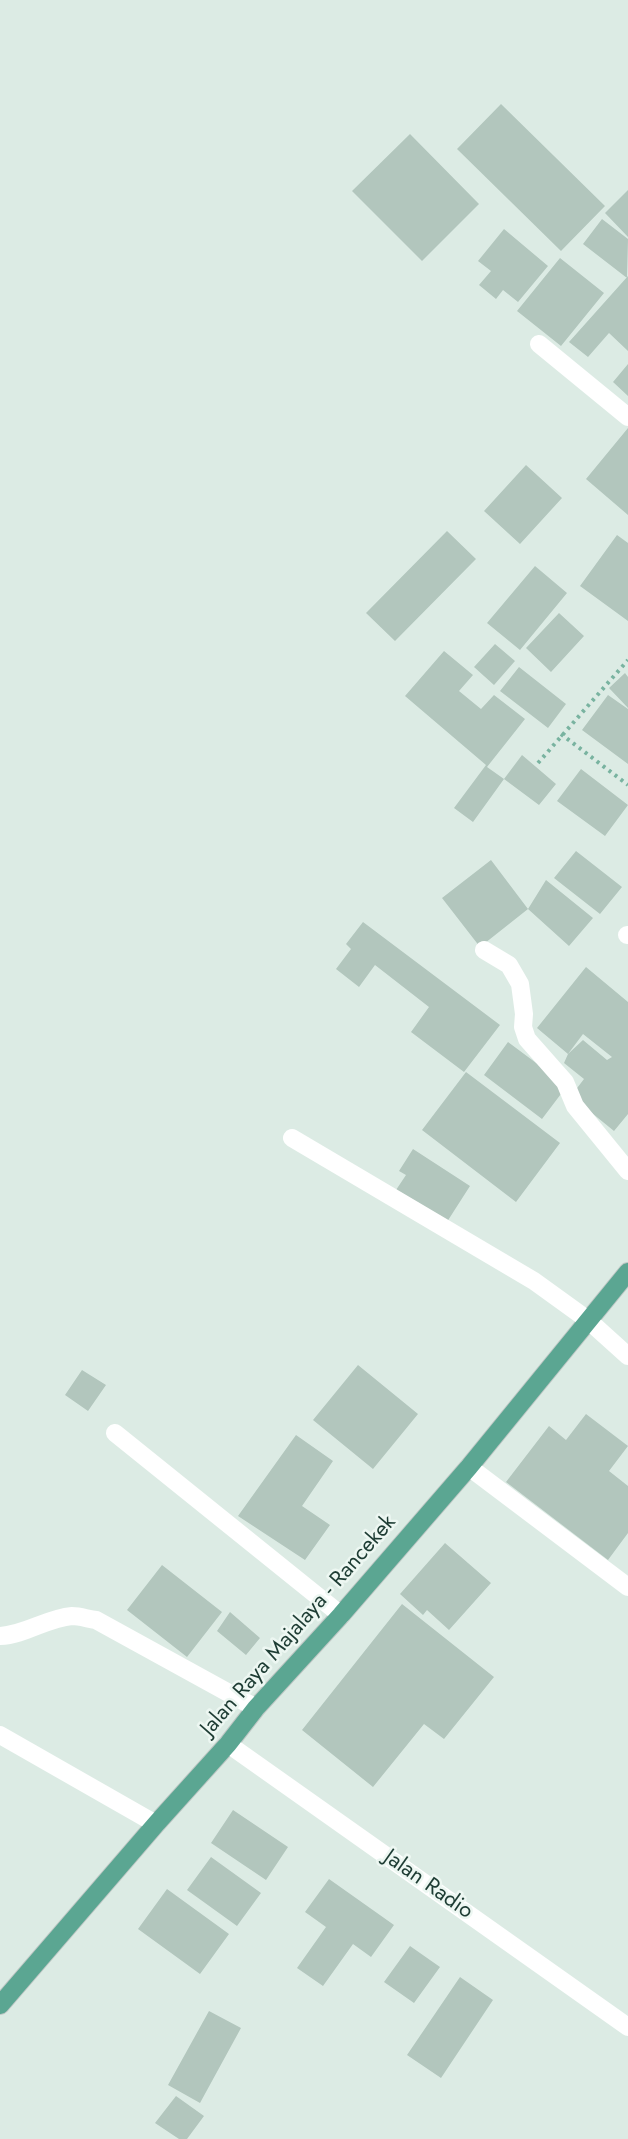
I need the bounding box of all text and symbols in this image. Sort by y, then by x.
street label: Jalan Raya Majalaya - Rancekek [196,1510,402,1742]
street label: Jalan Radio [378,1845,478,1925]

